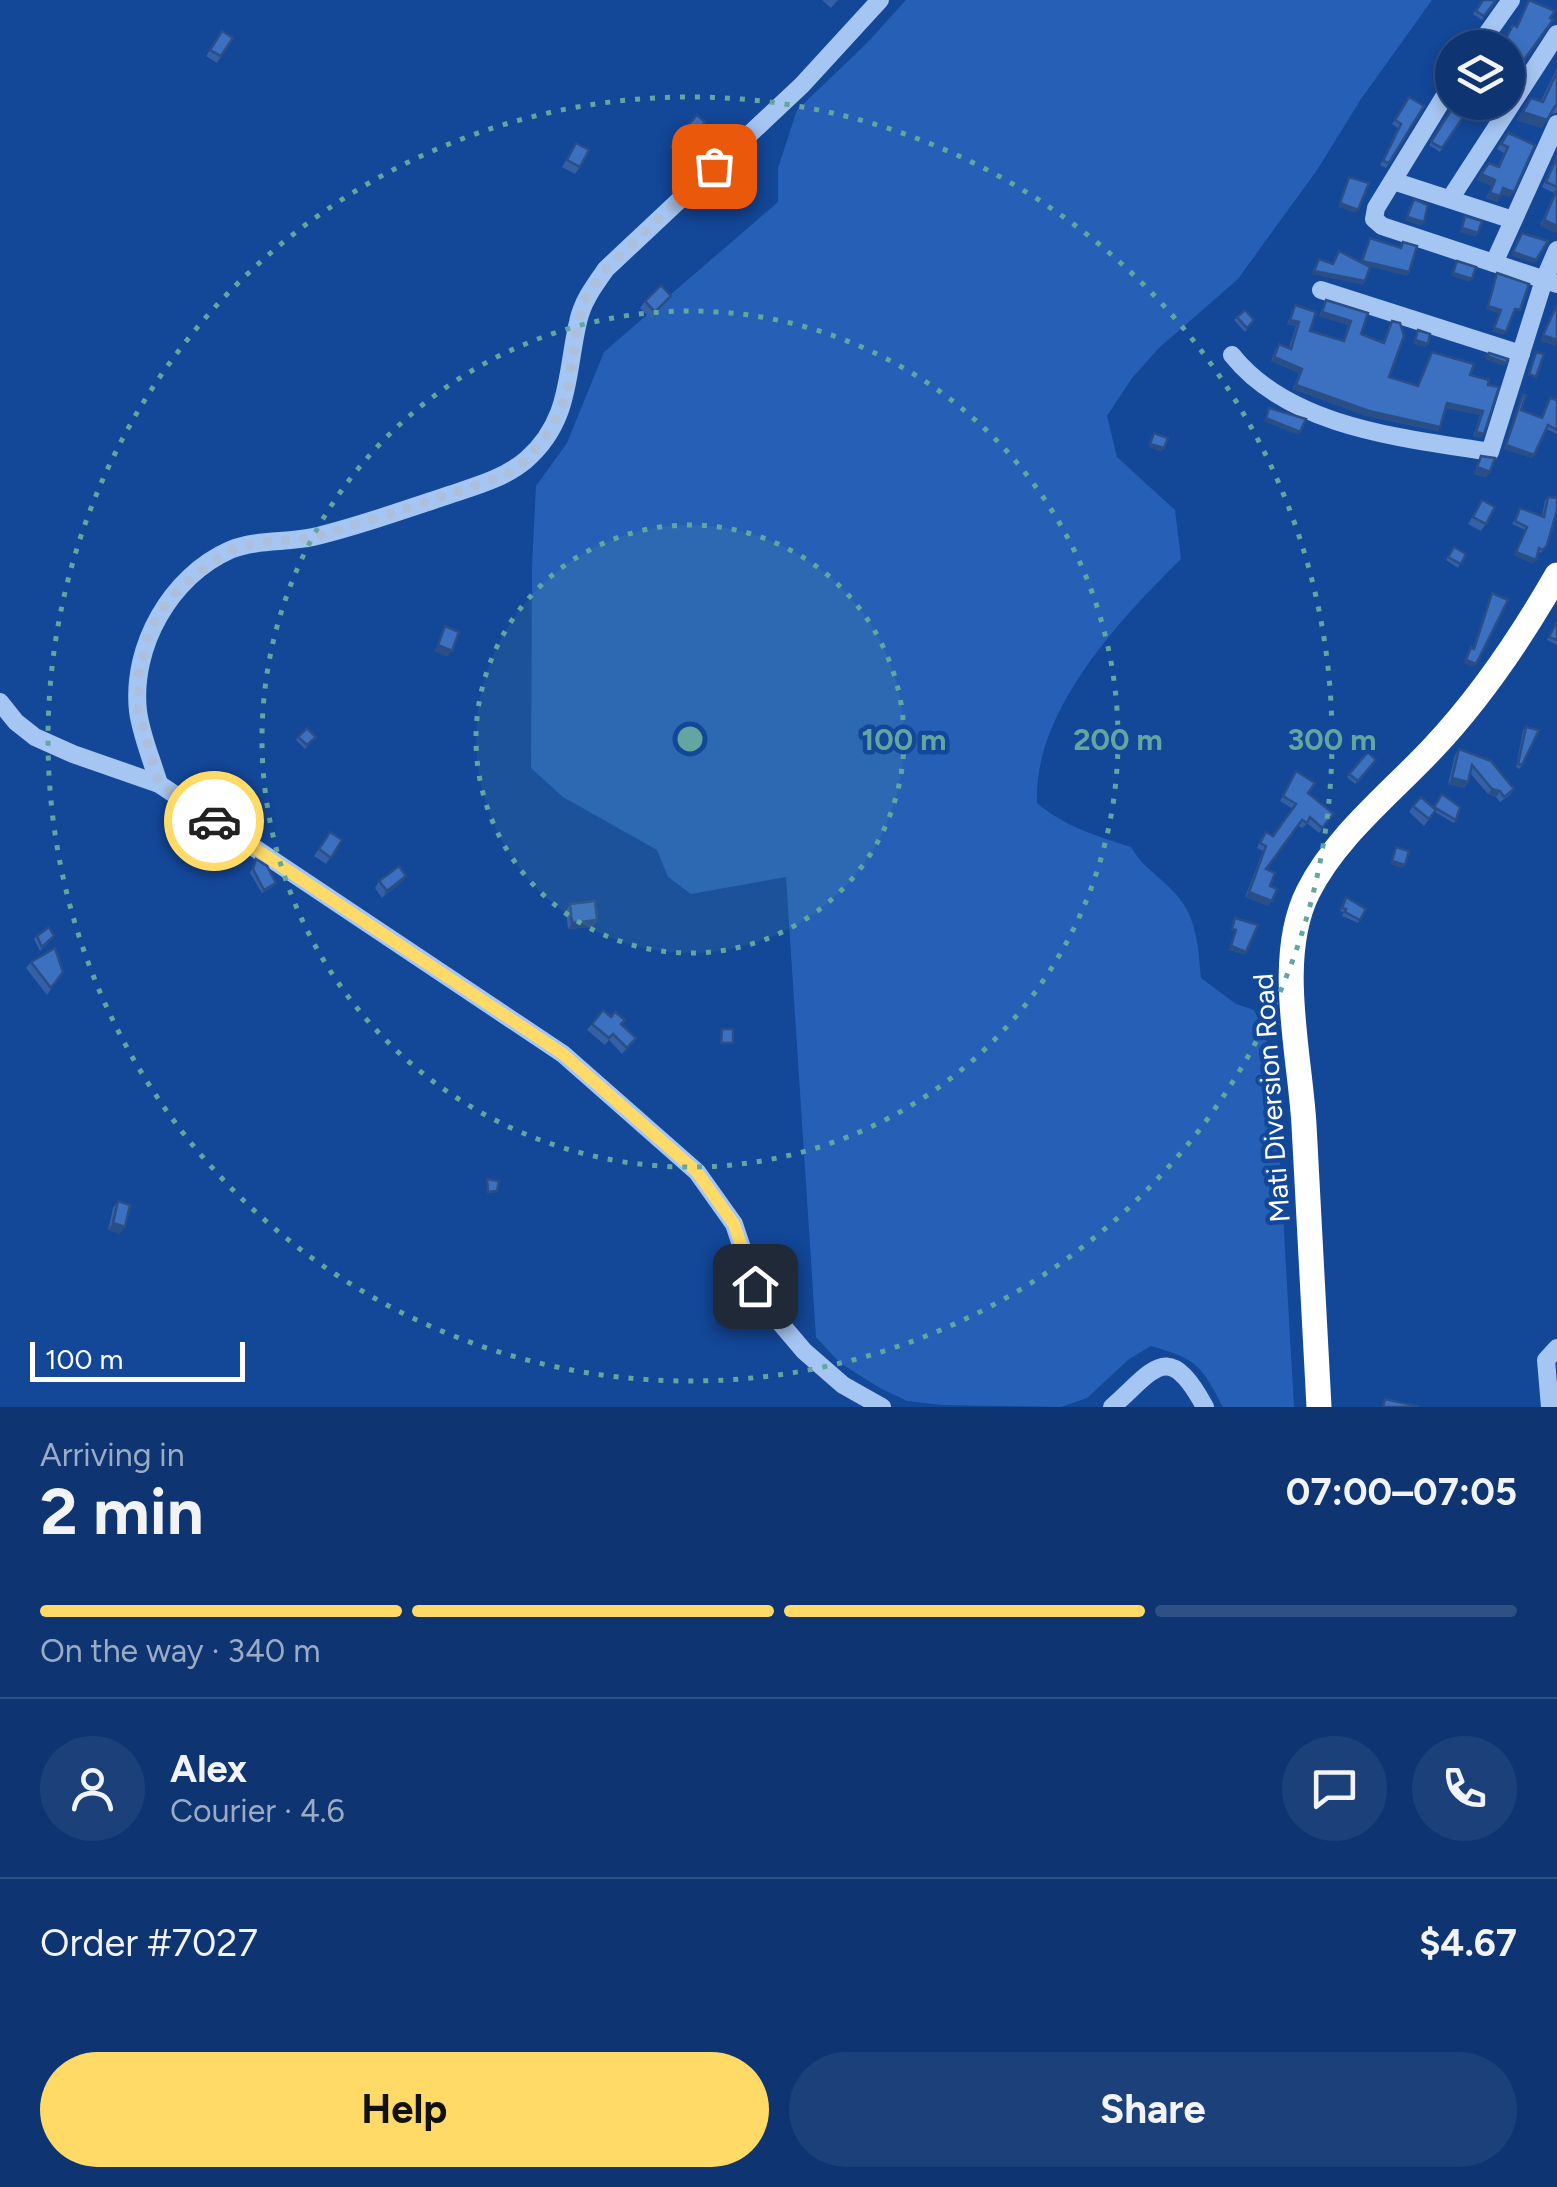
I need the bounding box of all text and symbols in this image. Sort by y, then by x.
map controls [1435,30,1525,120]
button: layers [1435,30,1525,120]
pin [672,124,757,209]
icon: bag [687,139,742,194]
centre of rings [672,721,708,757]
text: 100 m [862,721,946,758]
text: 200 m [1073,721,1163,758]
text: 300 m [1288,721,1376,758]
courier [164,771,264,871]
icon: car [187,794,242,849]
street label: Mati Diversion Road [1245,972,1297,1224]
pin [713,1244,798,1329]
icon: home [728,1259,783,1314]
scale bar [30,1337,245,1382]
text: 100 m [45,1342,123,1376]
text: Arriving in [40,1436,185,1474]
text: 07:00–07:05 [1286,1469,1517,1515]
text: 2 min [40,1472,204,1550]
text: On the way · 340 m [40,1632,320,1670]
button: person [40,1736,145,1841]
button: chat [1282,1736,1387,1841]
button: phone [1412,1736,1517,1841]
text: Alex [170,1746,247,1792]
text: Courier · 4.6 [170,1792,345,1830]
text: Order #7027 [40,1920,258,1966]
text: $4.67 [1419,1920,1517,1966]
button: Help [40,2052,769,2167]
button: Share [789,2052,1517,2167]

